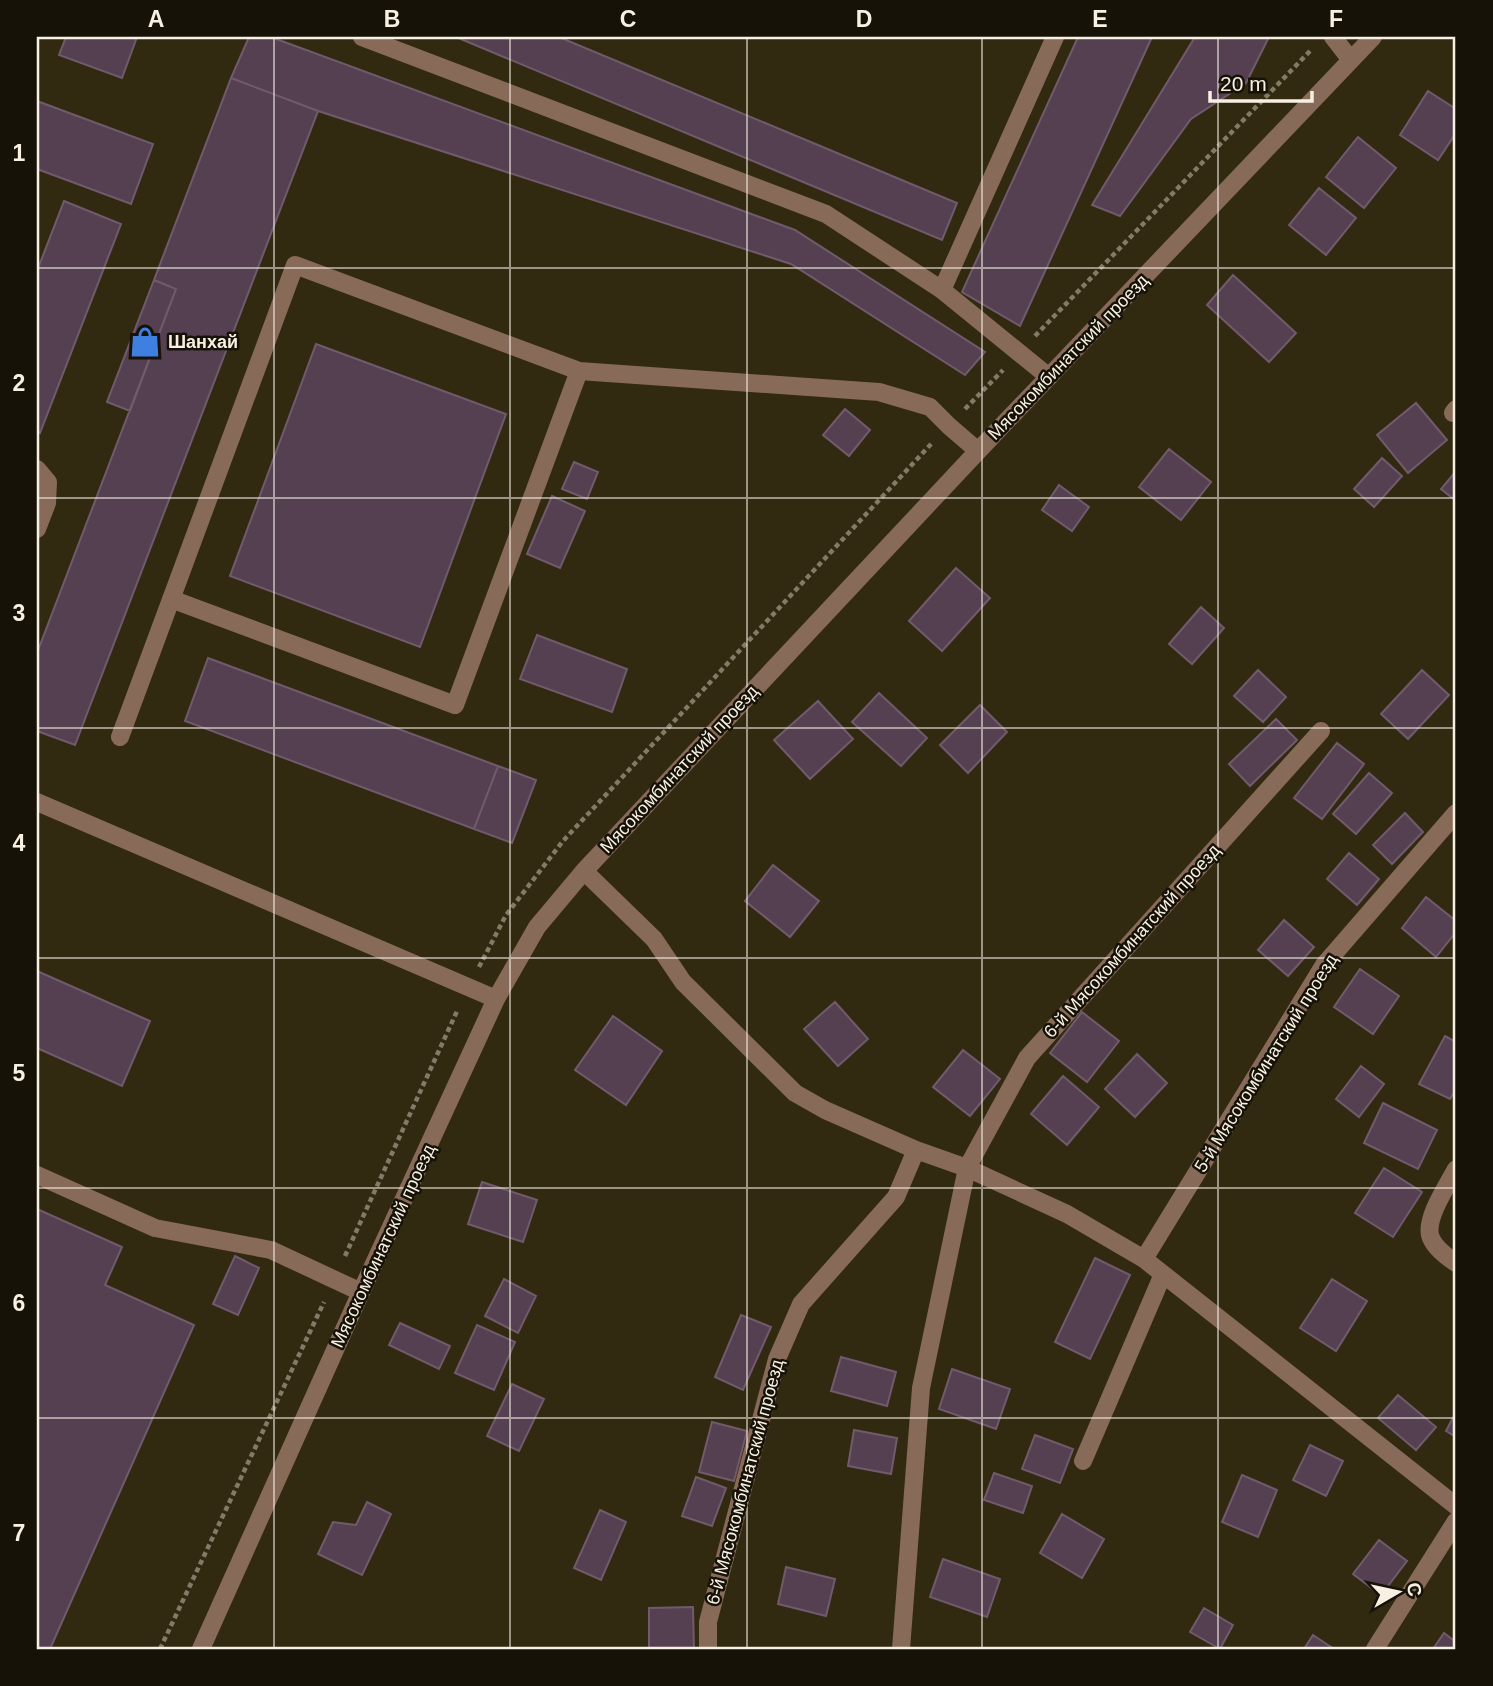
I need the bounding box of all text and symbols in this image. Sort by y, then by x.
text: A [148,6,164,32]
text: B [384,6,400,32]
text: C [620,6,636,32]
text: D [856,6,872,32]
text: E [1092,6,1108,32]
text: F [1329,6,1343,32]
scale bar [1210,60,1311,104]
text: 20 m [1220,72,1267,95]
text: 1 [13,140,26,166]
street label: Мясокомбинатский проезд [984,270,1153,444]
shop icon: Шанхай [128,325,162,359]
place label: Шанхай [168,332,238,352]
text: 2 [13,370,25,396]
text: 3 [13,600,25,626]
street label: Мясокомбинатский проезд [596,681,762,857]
text: 4 [13,830,26,856]
street label: 6-й Мясокомбинатский проезд [1040,840,1224,1042]
street label: 5-й Мясокомбинатский проезд [1190,950,1342,1176]
text: 5 [13,1060,26,1086]
street label: Мясокомбинатский проезд [327,1141,439,1351]
text: 6 [13,1290,25,1316]
street label: 6-й Мясокомбинатский проезд [703,1357,788,1607]
text: 7 [13,1520,25,1546]
north arrow [1364,1556,1434,1626]
text: С [1403,1581,1426,1598]

